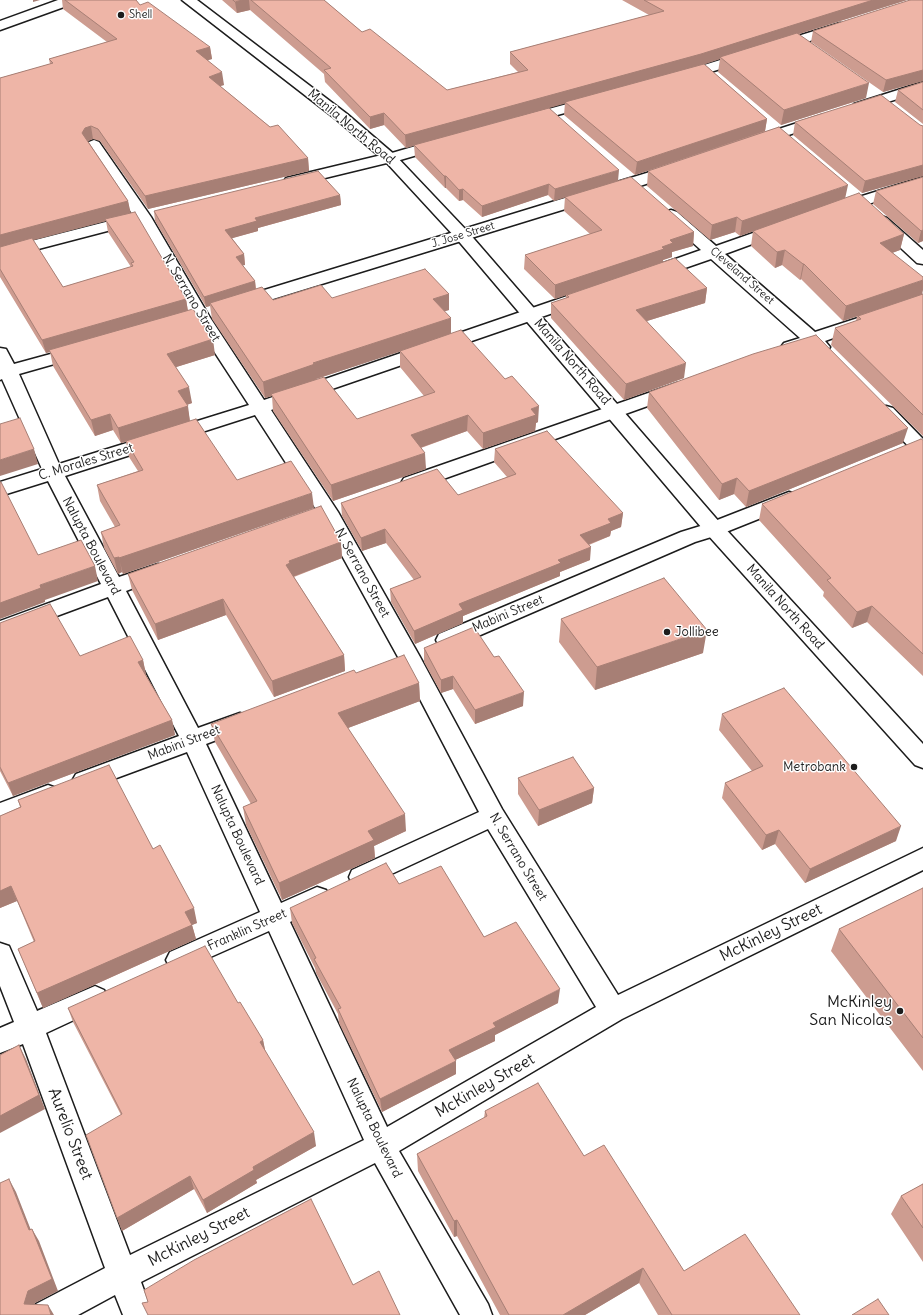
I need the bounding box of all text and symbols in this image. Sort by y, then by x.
place label: Shell [129,8,152,22]
marker: Shell [116,10,126,20]
street label: Manila North Road [304,86,398,168]
street label: J. Jose Street [430,219,496,251]
street label: Cleveland Street [707,245,777,307]
street label: N. Serrano Street [159,251,223,345]
street label: Manila North Road [530,316,614,408]
street label: C. Morales Street [37,440,135,484]
street label: Nalupta Boulevard [59,494,123,598]
street label: N. Serrano Street [331,526,393,620]
street label: Manila North Road [743,561,827,653]
street label: Mabini Street [470,592,546,636]
place label: Jollibee [675,624,719,640]
marker: Jollibee [662,627,672,637]
street label: Mabini Street [146,722,222,764]
place label: Metrobank [783,759,846,775]
marker: Metrobank [849,762,859,772]
street label: Nalupta Boulevard [207,782,267,888]
street label: N. Serrano Street [486,810,550,904]
street label: McKinley Street [717,900,825,966]
street label: Franklin Street [205,906,289,954]
place label: McKinley San Nicolas [809,992,892,1030]
marker: McKinley San Nicolas [895,1006,905,1016]
street label: McKinley Street [432,1050,538,1122]
street label: Nalupta Boulevard [343,1076,405,1180]
street label: Aurelio Street [44,1085,96,1183]
street label: McKinley Street [145,1203,253,1271]

